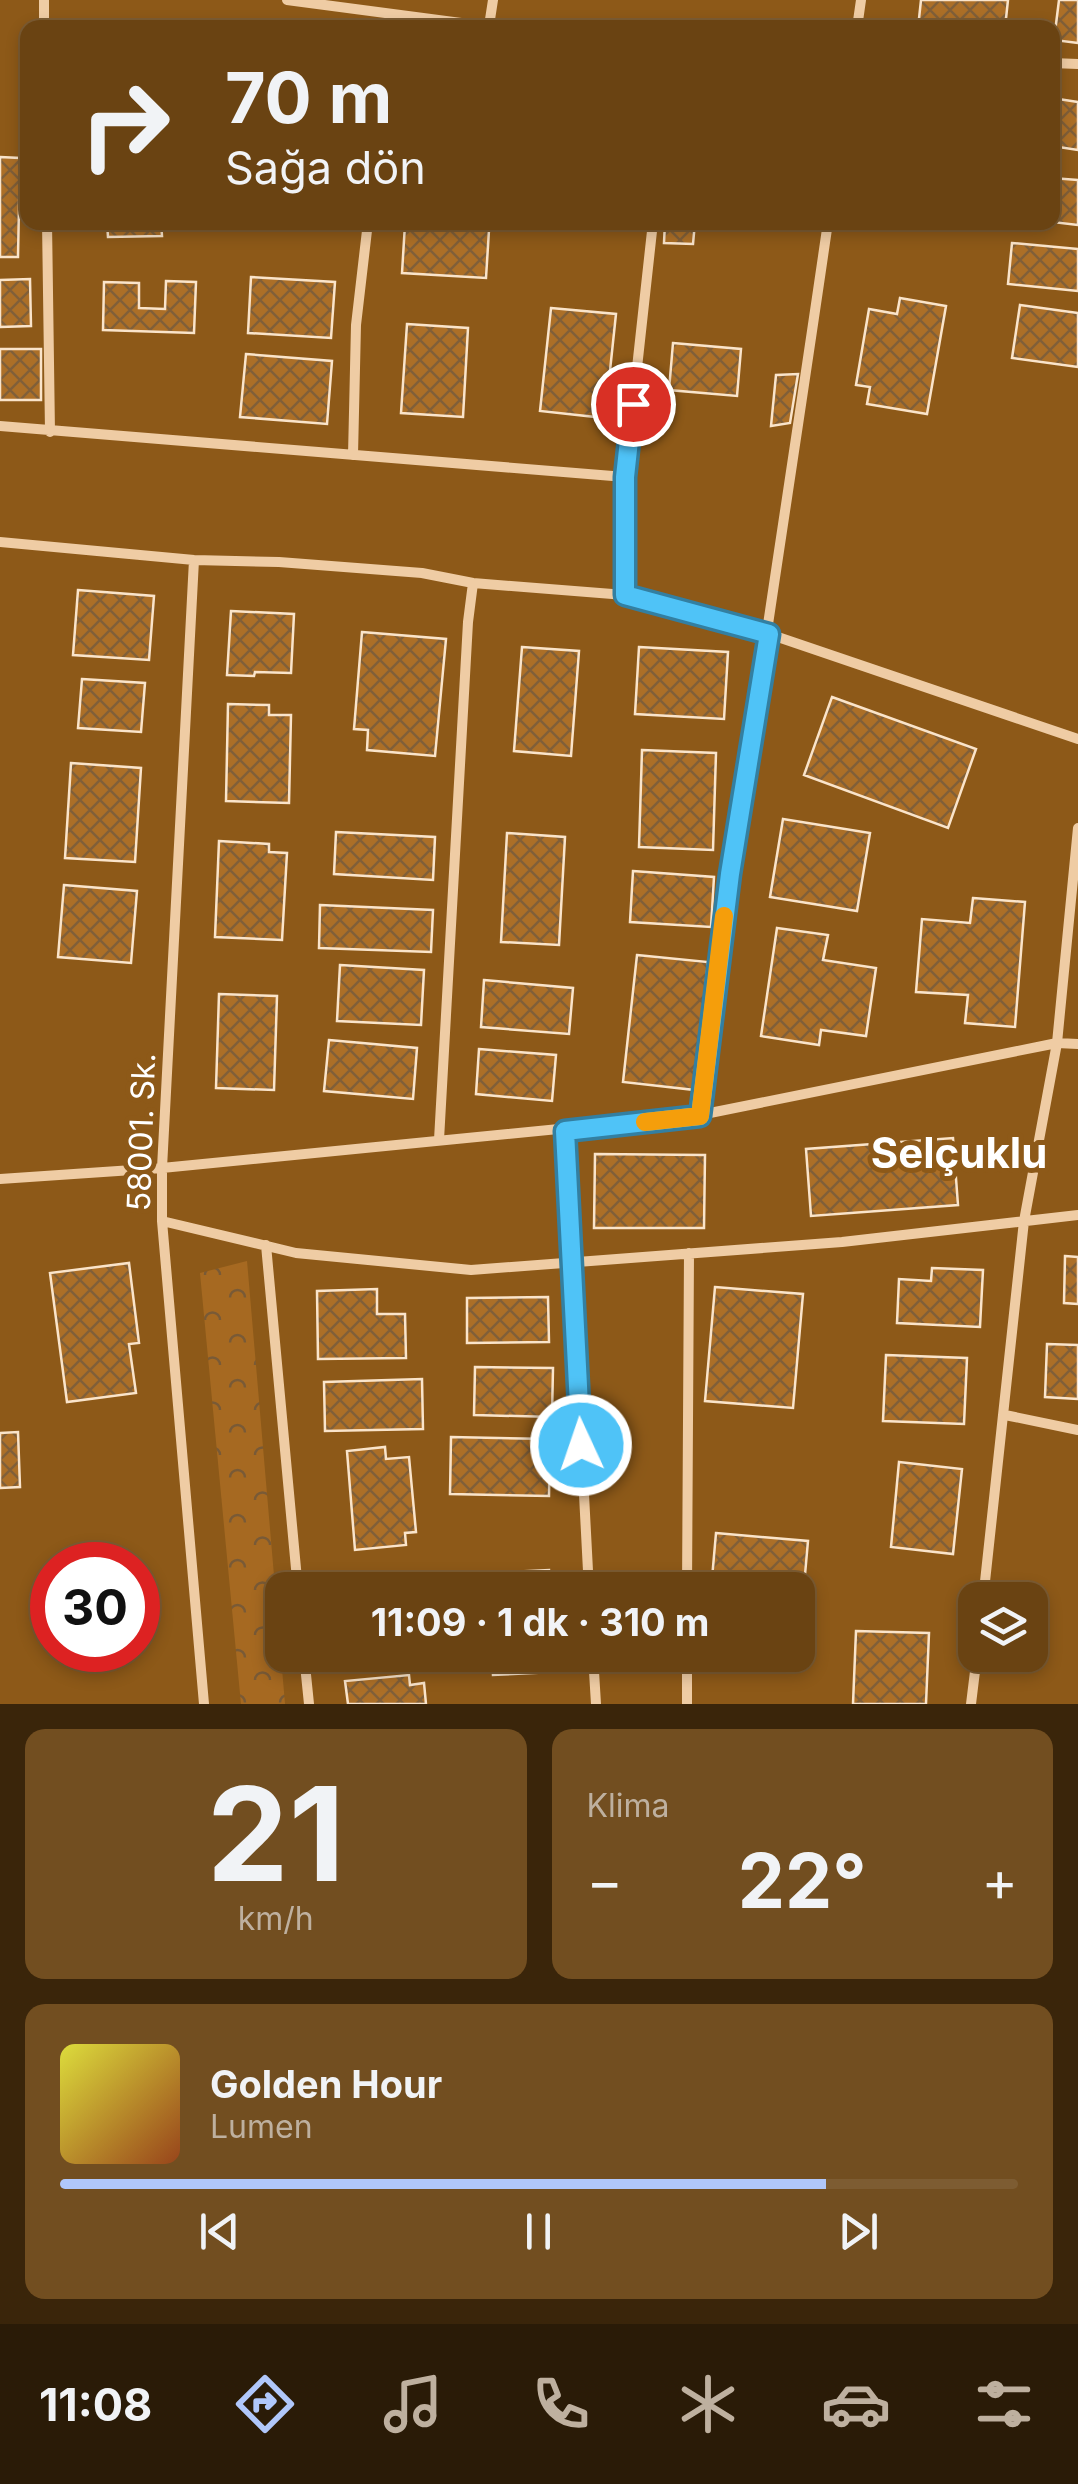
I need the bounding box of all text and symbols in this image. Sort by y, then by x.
text: 70 m [225,55,392,140]
icon: right [60,60,190,190]
text: Sağa dön [225,140,426,195]
pin [591,362,676,447]
icon: arrive [606,377,661,432]
street label: 58001. Sk. [119,1052,163,1212]
district label: Selçuklu [871,1127,1047,1178]
position arrow [529,1393,633,1497]
speed limit sign: 30 [30,1542,160,1672]
map controls [958,1582,1048,1672]
button: layers [958,1582,1048,1672]
text: 11:09 · 1 dk · 310 m [371,1599,709,1645]
text: 21 [207,1755,345,1912]
text: Klima [587,1786,670,1825]
text: 22° [738,1835,867,1926]
text: − [587,1848,623,1914]
text: + [982,1848,1018,1914]
text: km/h [238,1899,314,1938]
text: Golden Hour [210,2061,442,2107]
text: Lumen [210,2107,313,2146]
icon: previous [192,2204,247,2259]
icon: pause [511,2204,566,2259]
icon: next [831,2204,886,2259]
icon: directions [230,2369,300,2439]
icon: music [378,2369,448,2439]
icon: phone [526,2369,596,2439]
icon: climate [673,2369,743,2439]
icon: car [821,2369,891,2439]
icon: filters [969,2369,1039,2439]
text: 11:08 [39,2377,152,2432]

